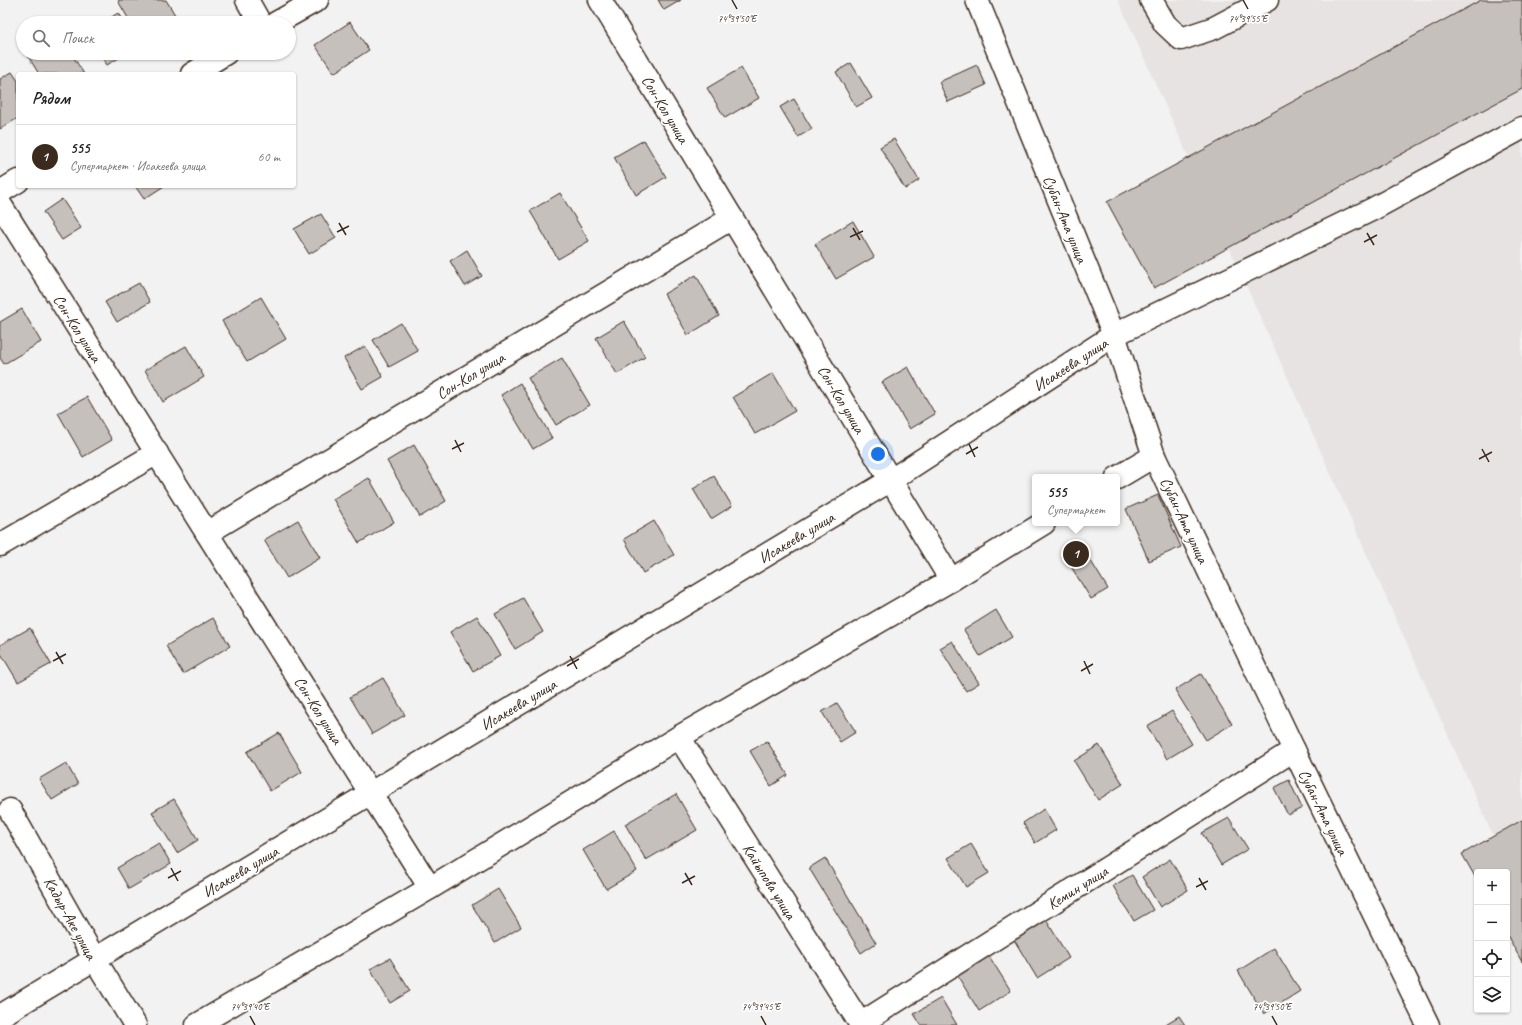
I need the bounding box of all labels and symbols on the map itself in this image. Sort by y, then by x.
text: 74°39'50"E [718,12,758,25]
text: 74°39'55"E [1229,12,1269,25]
street label: Сон-Кол улица [637,72,694,148]
street label: Субан-Ата улица [1038,173,1092,267]
street label: Сон-Кол улица [48,291,106,367]
street label: Исакеева улица [1030,333,1112,396]
street label: Сон-Кол улица [433,347,509,404]
street label: Сон-Кол улица [813,362,870,438]
your location [868,444,888,464]
street label: Субан-Ата улица [1155,474,1213,568]
street label: Исакеева улица [755,507,839,568]
pin: 1 [1063,539,1089,569]
street label: Сон-Кол улица [289,673,347,749]
street label: Исакеева улица [477,674,561,735]
street label: Субан-Ата улица [1294,766,1353,860]
street label: Кайыпова улица [738,840,801,925]
street label: Исакеева улица [199,841,283,902]
street label: Кемин улица [1043,861,1113,914]
street label: Кадыр-Аке улица [39,873,102,964]
text: 74°39'40"E [231,1000,271,1013]
text: 74°39'45"E [742,1000,782,1013]
text: 74°39'50"E [1253,1000,1293,1013]

